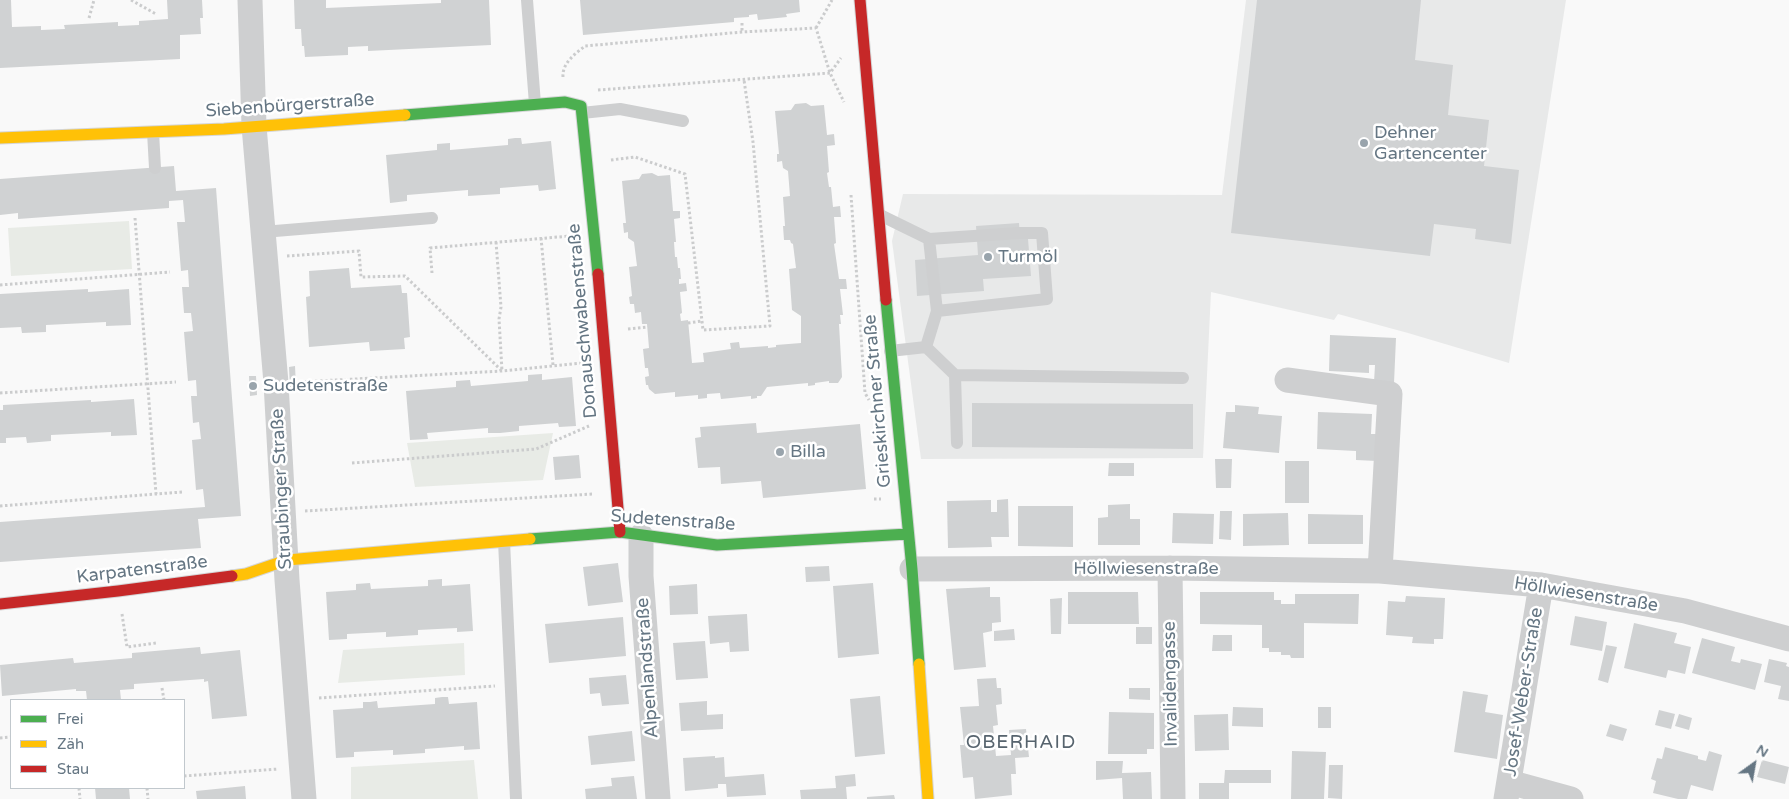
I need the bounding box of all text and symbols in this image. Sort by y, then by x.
street label: Siebenbürgerstraße [205,89,375,123]
place label: Dehner Gartencenter [1374,122,1487,164]
marker: Dehner Gartencenter [1358,137,1370,149]
street label: Donauschwabenstraße [564,223,602,419]
place label: Turmöl [998,246,1058,268]
marker: Turmöl [982,251,994,263]
street label: Grieskirchner Straße [860,314,896,488]
place label: Sudetenstraße [263,375,388,397]
marker: Sudetenstraße [247,380,259,392]
street label: Straubinger Straße [267,408,297,570]
place label: Billa [790,441,826,463]
marker: Billa [774,446,786,458]
street label: Sudetenstraße [610,506,736,536]
street label: Karpatenstraße [75,551,209,589]
street label: Höllwiesenstraße [1073,558,1219,580]
street label: Höllwiesenstraße [1512,573,1660,617]
street label: Alpenlandstraße [632,597,664,739]
street label: Josef-Weber-Straße [1500,606,1548,778]
street label: Invalidengasse [1159,621,1183,747]
legend [10,699,185,789]
text: Frei [57,710,83,728]
district label: OBERHAID [965,732,1077,754]
text: Zäh [57,735,84,753]
north arrow [1729,739,1779,789]
text: N [1753,741,1771,761]
text: Stau [57,760,89,778]

